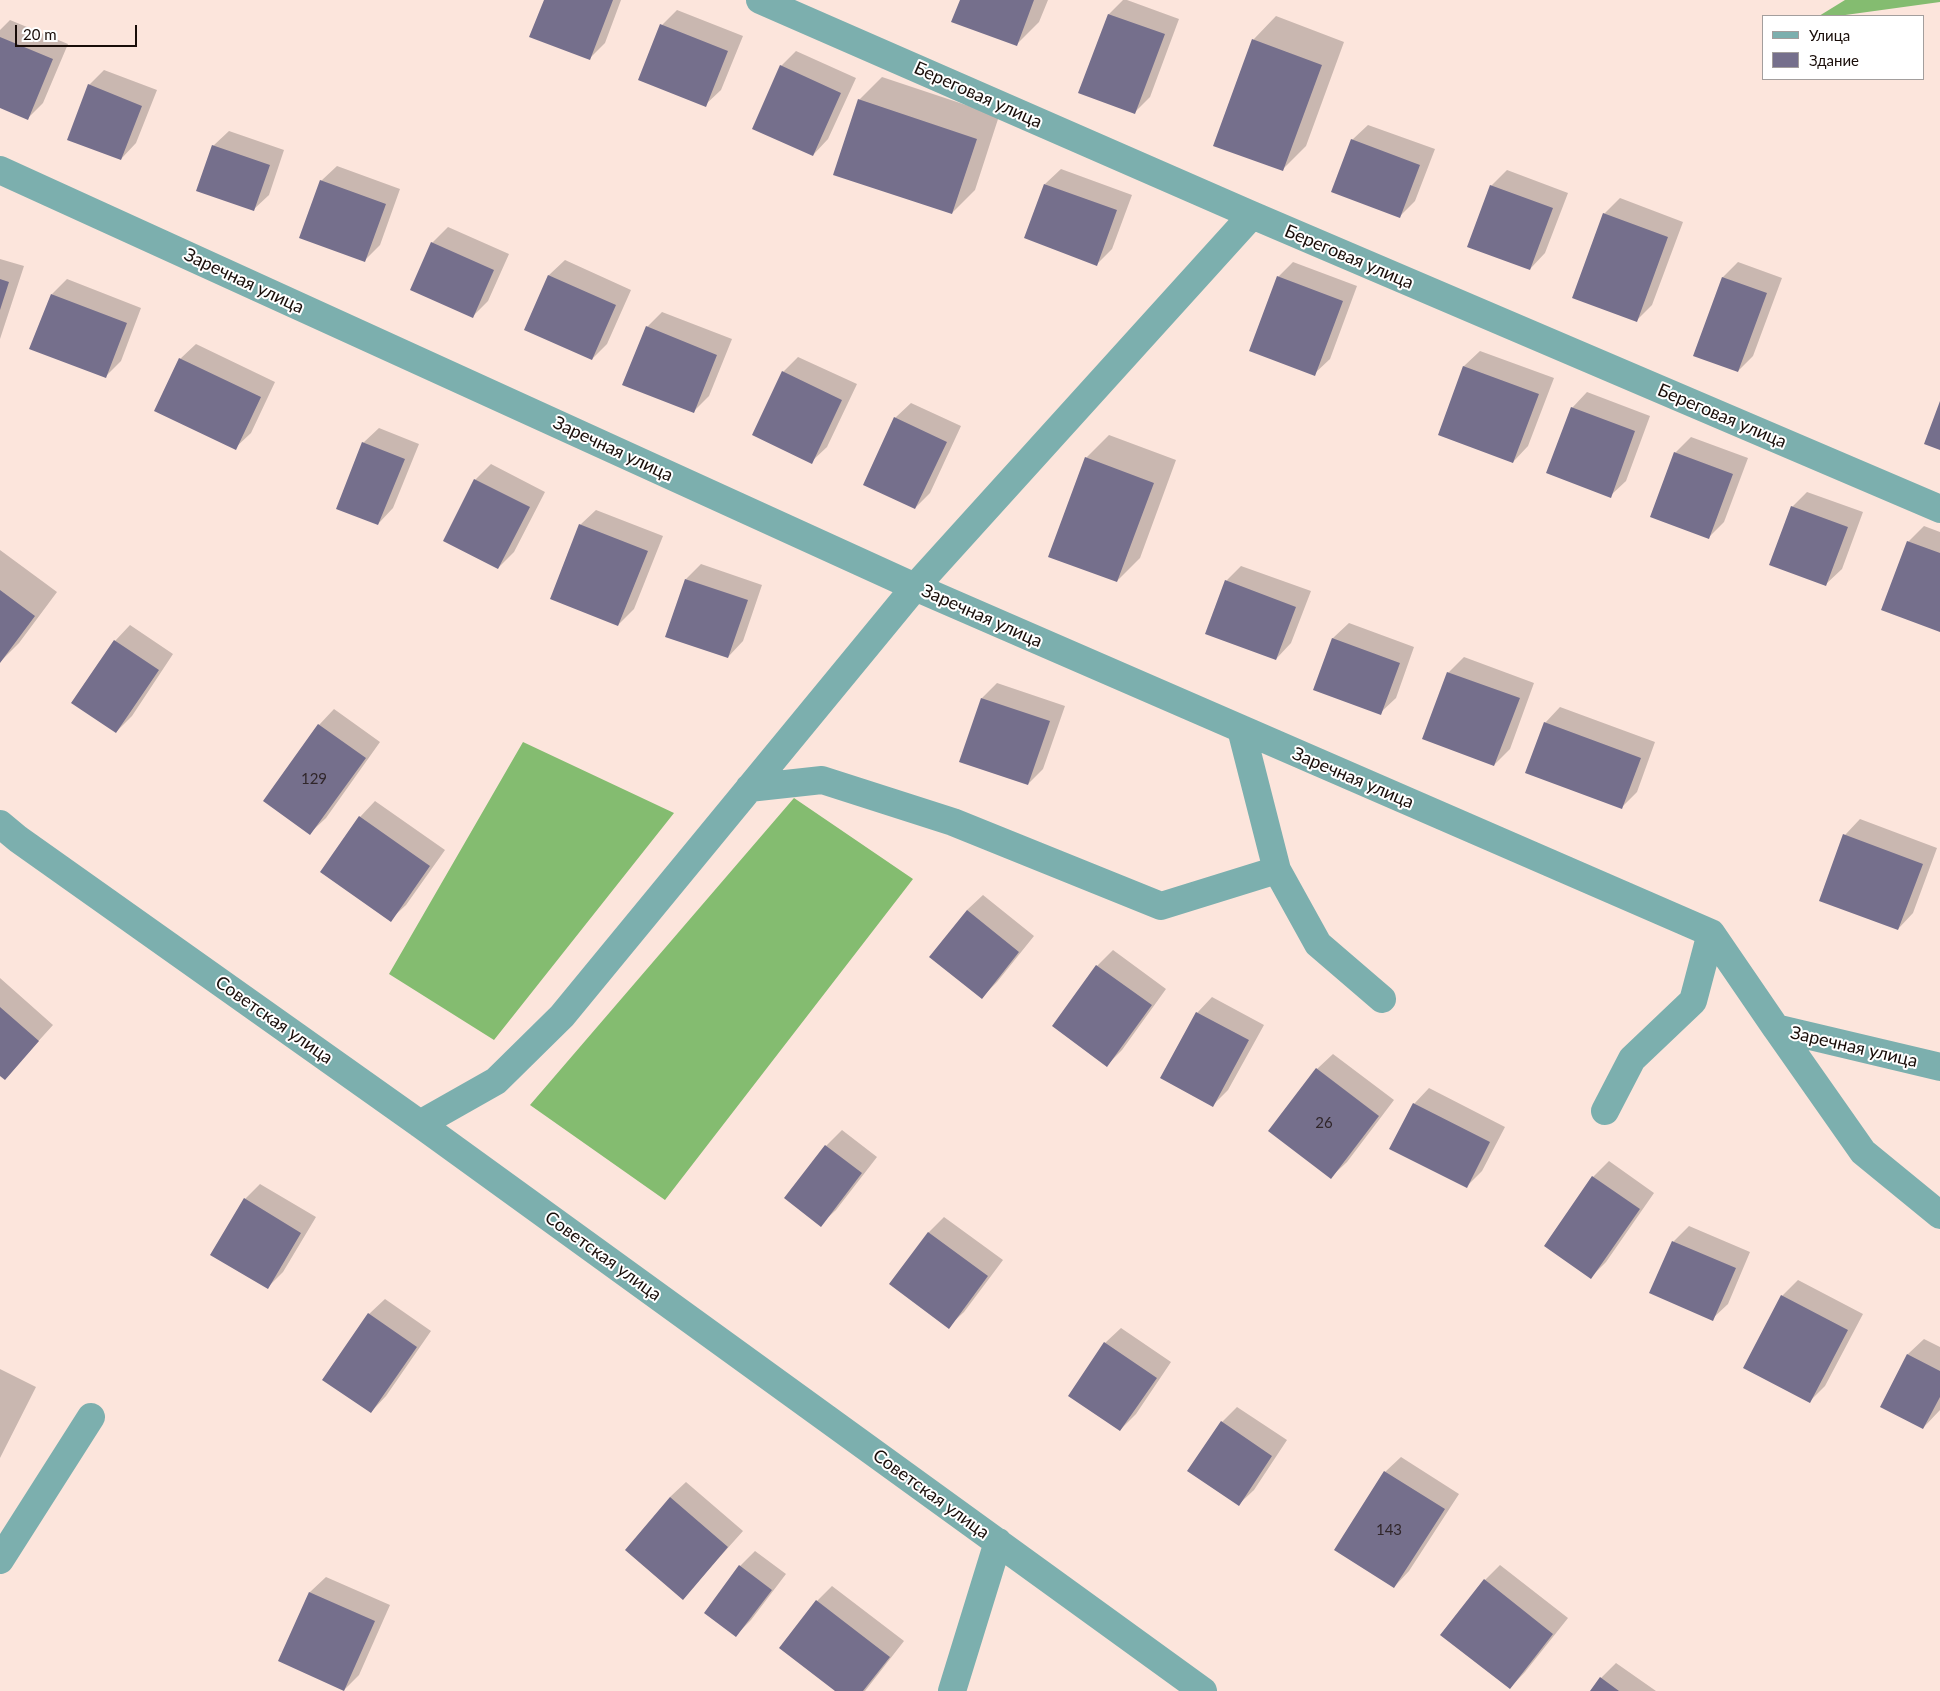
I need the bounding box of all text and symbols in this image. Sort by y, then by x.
scale bar [18,15,140,47]
legend [1762,15,1925,80]
text: 20 m [23,25,57,43]
text: Улица [1809,26,1850,44]
text: Здание [1809,51,1859,69]
street label: Береговая улица [911,57,1045,133]
street label: Береговая улица [1281,220,1417,294]
street label: Заречная улица [181,244,307,318]
street label: Береговая улица [1654,379,1790,453]
street label: Заречная улица [550,412,676,486]
street label: Заречная улица [918,580,1046,652]
street label: Заречная улица [1289,743,1417,813]
house number: 129 [301,770,327,788]
street label: Советская улица [211,971,337,1069]
street label: Заречная улица [1788,1022,1920,1072]
house number: 26 [1315,1114,1333,1132]
street label: Советская улица [541,1207,665,1305]
street label: Советская улица [869,1445,993,1543]
house number: 143 [1376,1521,1402,1539]

